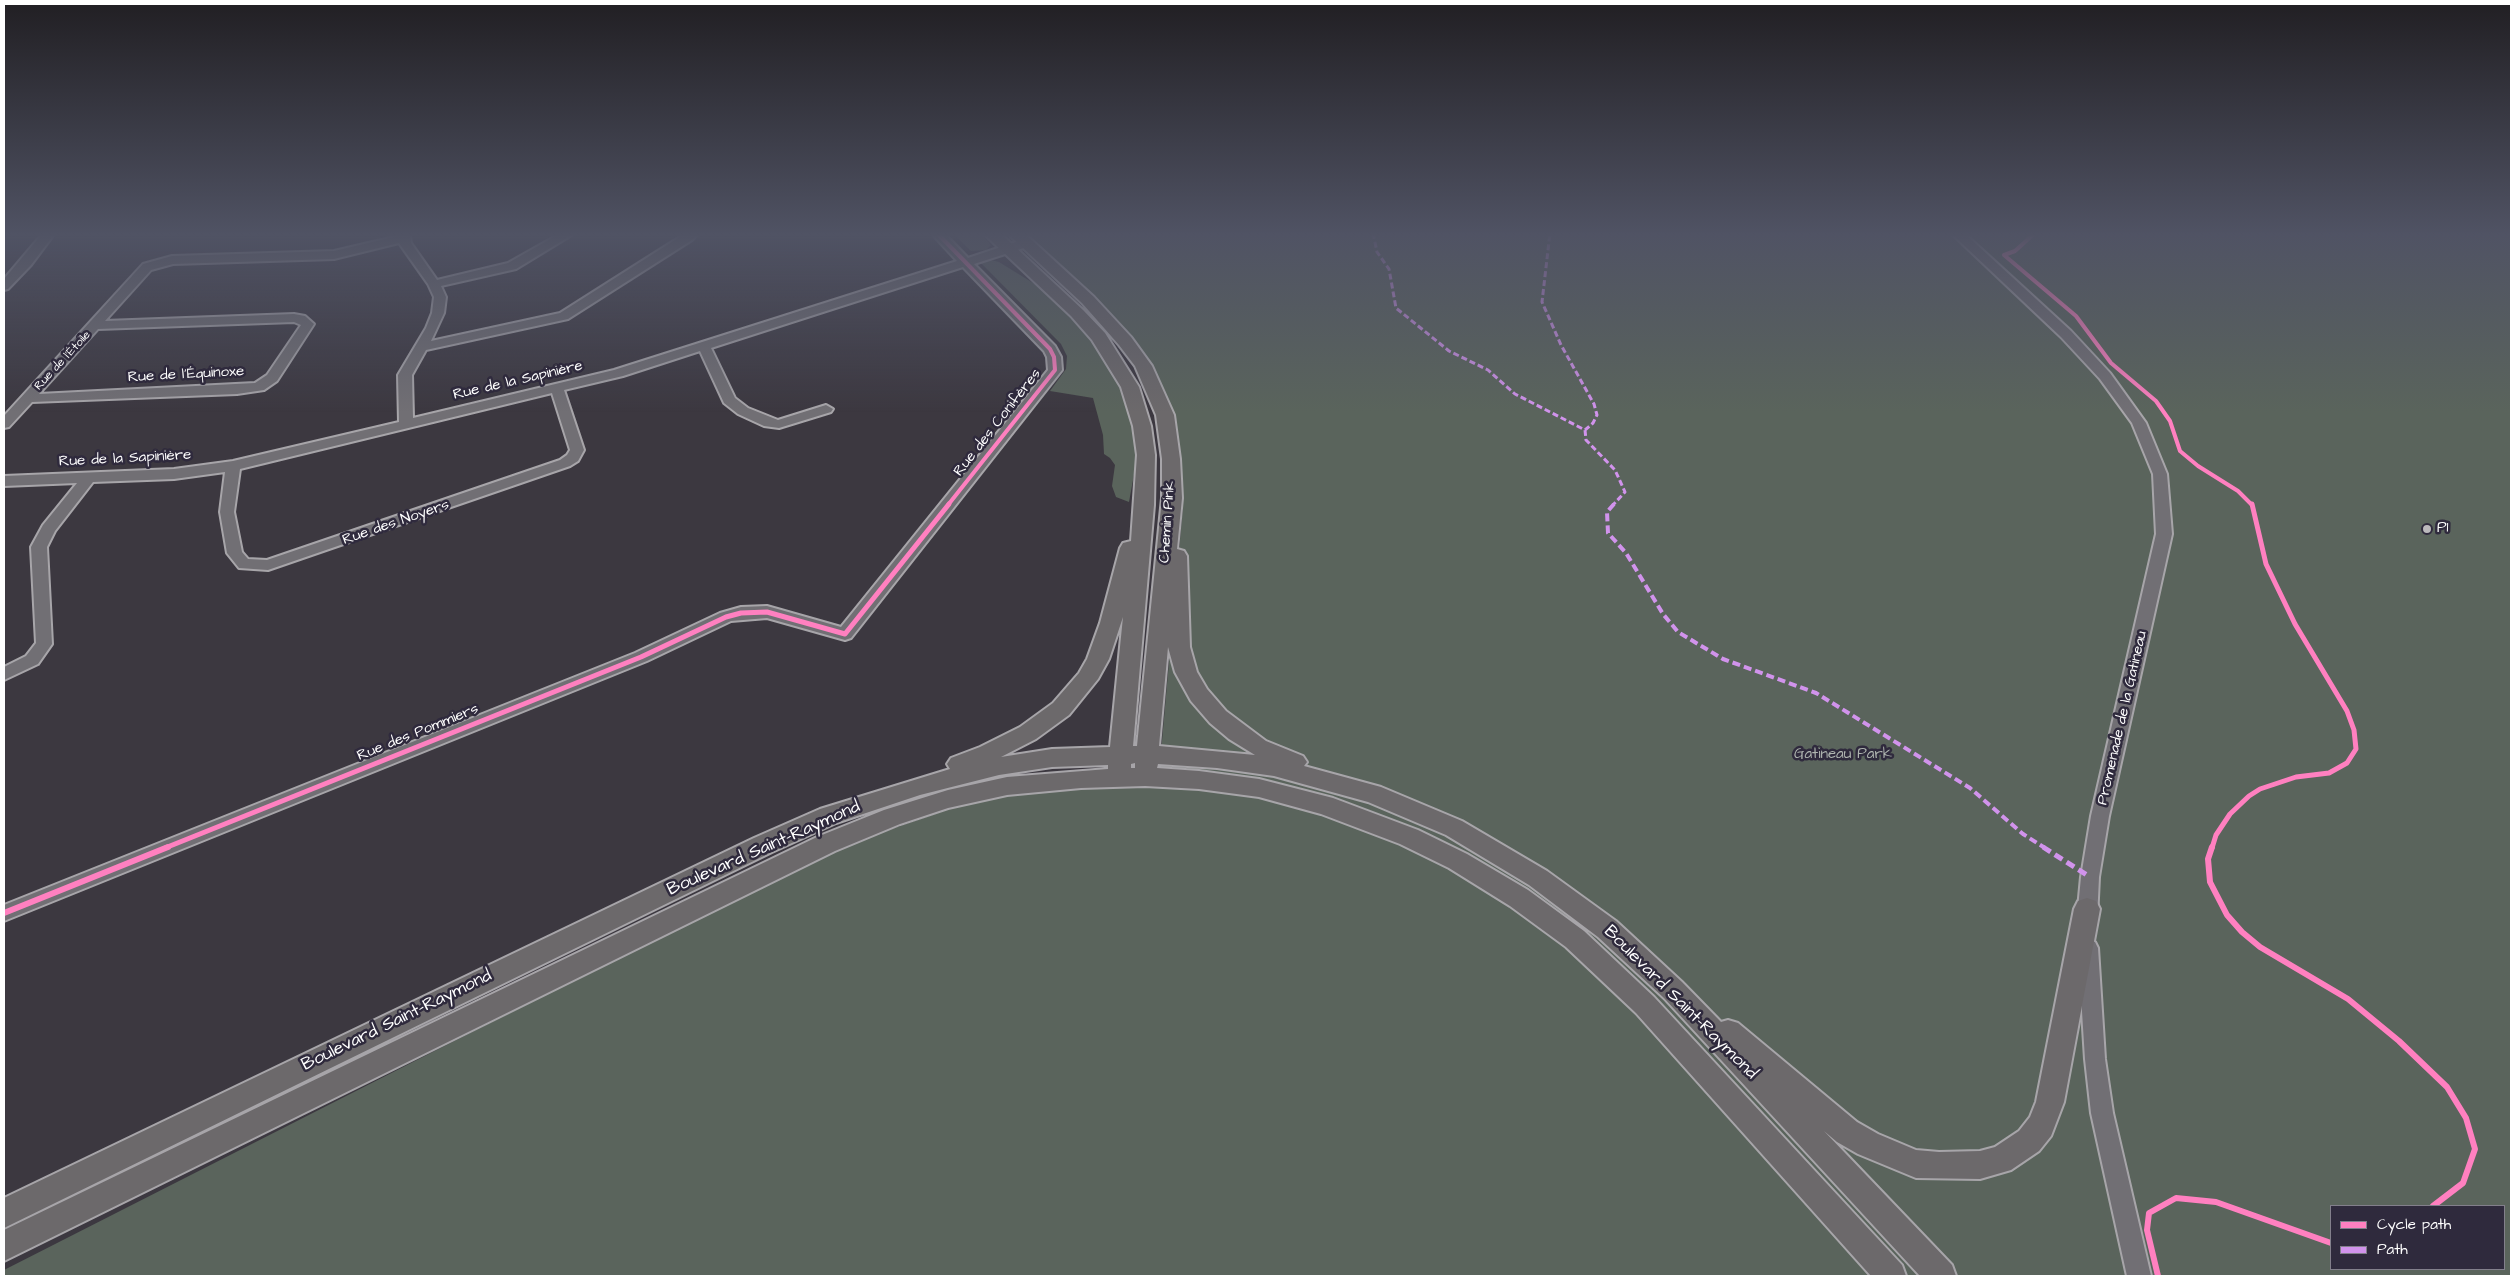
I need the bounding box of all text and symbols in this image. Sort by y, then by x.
street label: Rue de l'Étoile [32,328,94,394]
street label: Rue de la Sapinière [451,357,585,405]
street label: Rue de l'Équinoxe [127,363,245,387]
street label: Rue des Conifères [950,366,1046,480]
street label: Rue de la Sapinière [58,447,192,471]
street label: Chemin Pink [1156,480,1180,564]
street label: Rue des Noyers [340,496,452,550]
place label: P1 [2437,520,2448,538]
marker: P1 [2421,523,2433,535]
street label: Promenade de la Gatineau [2094,629,2152,807]
street label: Rue des Pommiers [355,700,481,766]
park label: Gatineau Park [1794,746,1892,764]
street label: Boulevard Saint-Raymond [664,797,864,901]
street label: Boulevard Saint-Raymond [1598,921,1762,1085]
street label: Boulevard Saint-Raymond [298,965,496,1077]
legend [2330,1205,2505,1270]
text: Cycle path [2377,1214,2451,1235]
text: Path [2377,1239,2408,1260]

